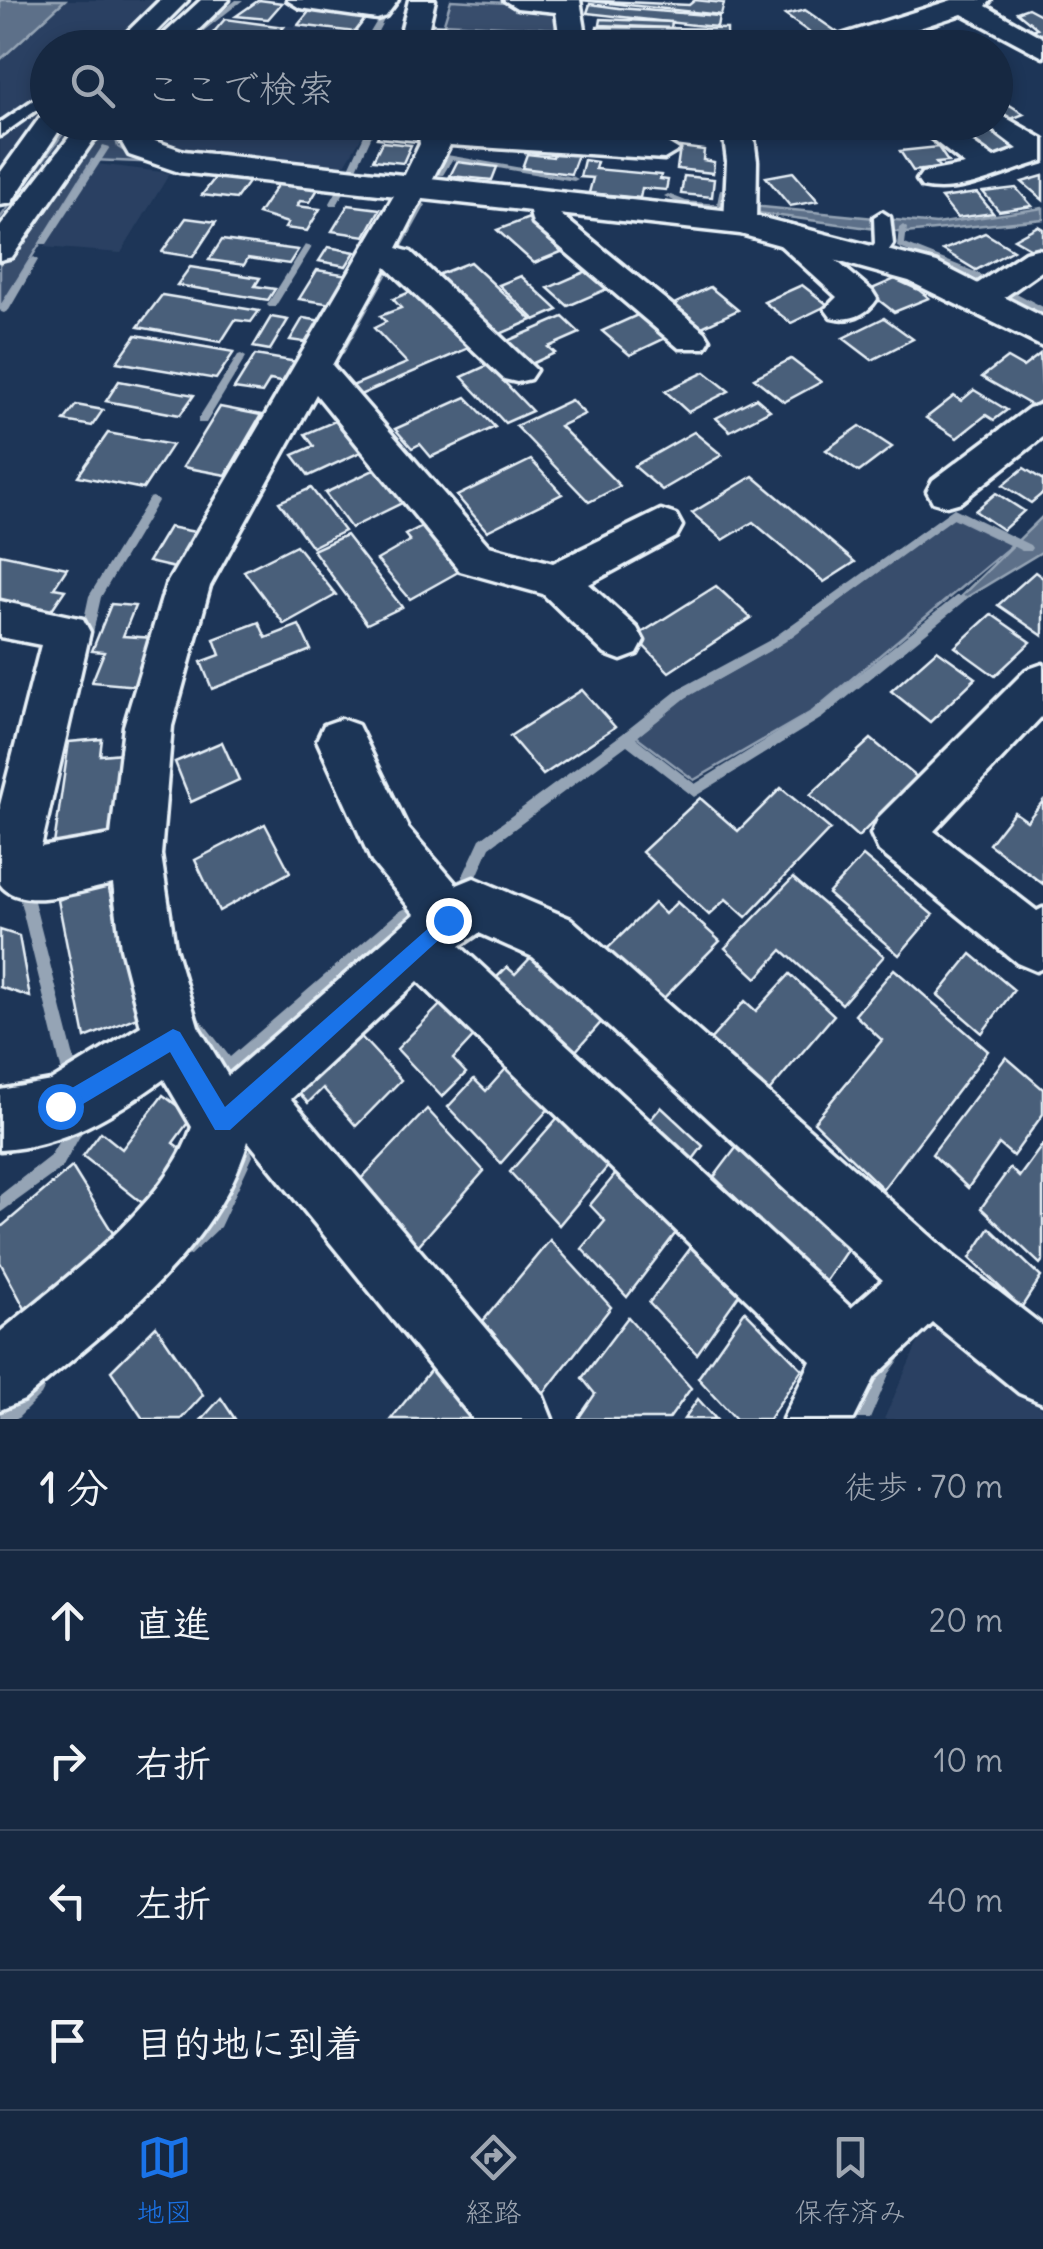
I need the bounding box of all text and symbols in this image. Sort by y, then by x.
search box [30,30,1013,140]
icon: search [65,58,120,113]
text: ここで検索 [145,65,335,112]
route end [426,898,472,944]
route start [38,1084,84,1130]
text: 1 分 [40,1462,109,1514]
text: 徒歩 · 70 m [844,1466,1003,1507]
icon: ahead [40,1593,95,1648]
text: 直進 [135,1600,211,1647]
text: 20 m [929,1600,1003,1641]
icon: right [40,1733,95,1788]
text: 右折 [135,1740,211,1787]
text: 10 m [934,1740,1003,1781]
icon: left [40,1873,95,1928]
text: 左折 [135,1880,211,1927]
text: 40 m [928,1880,1003,1921]
icon: arrive [40,2013,95,2068]
text: 目的地に到着 [135,2020,363,2067]
tab: 地図 [136,2130,193,2230]
tab: 経路 [465,2130,522,2230]
tab: 保存済み [794,2130,907,2230]

